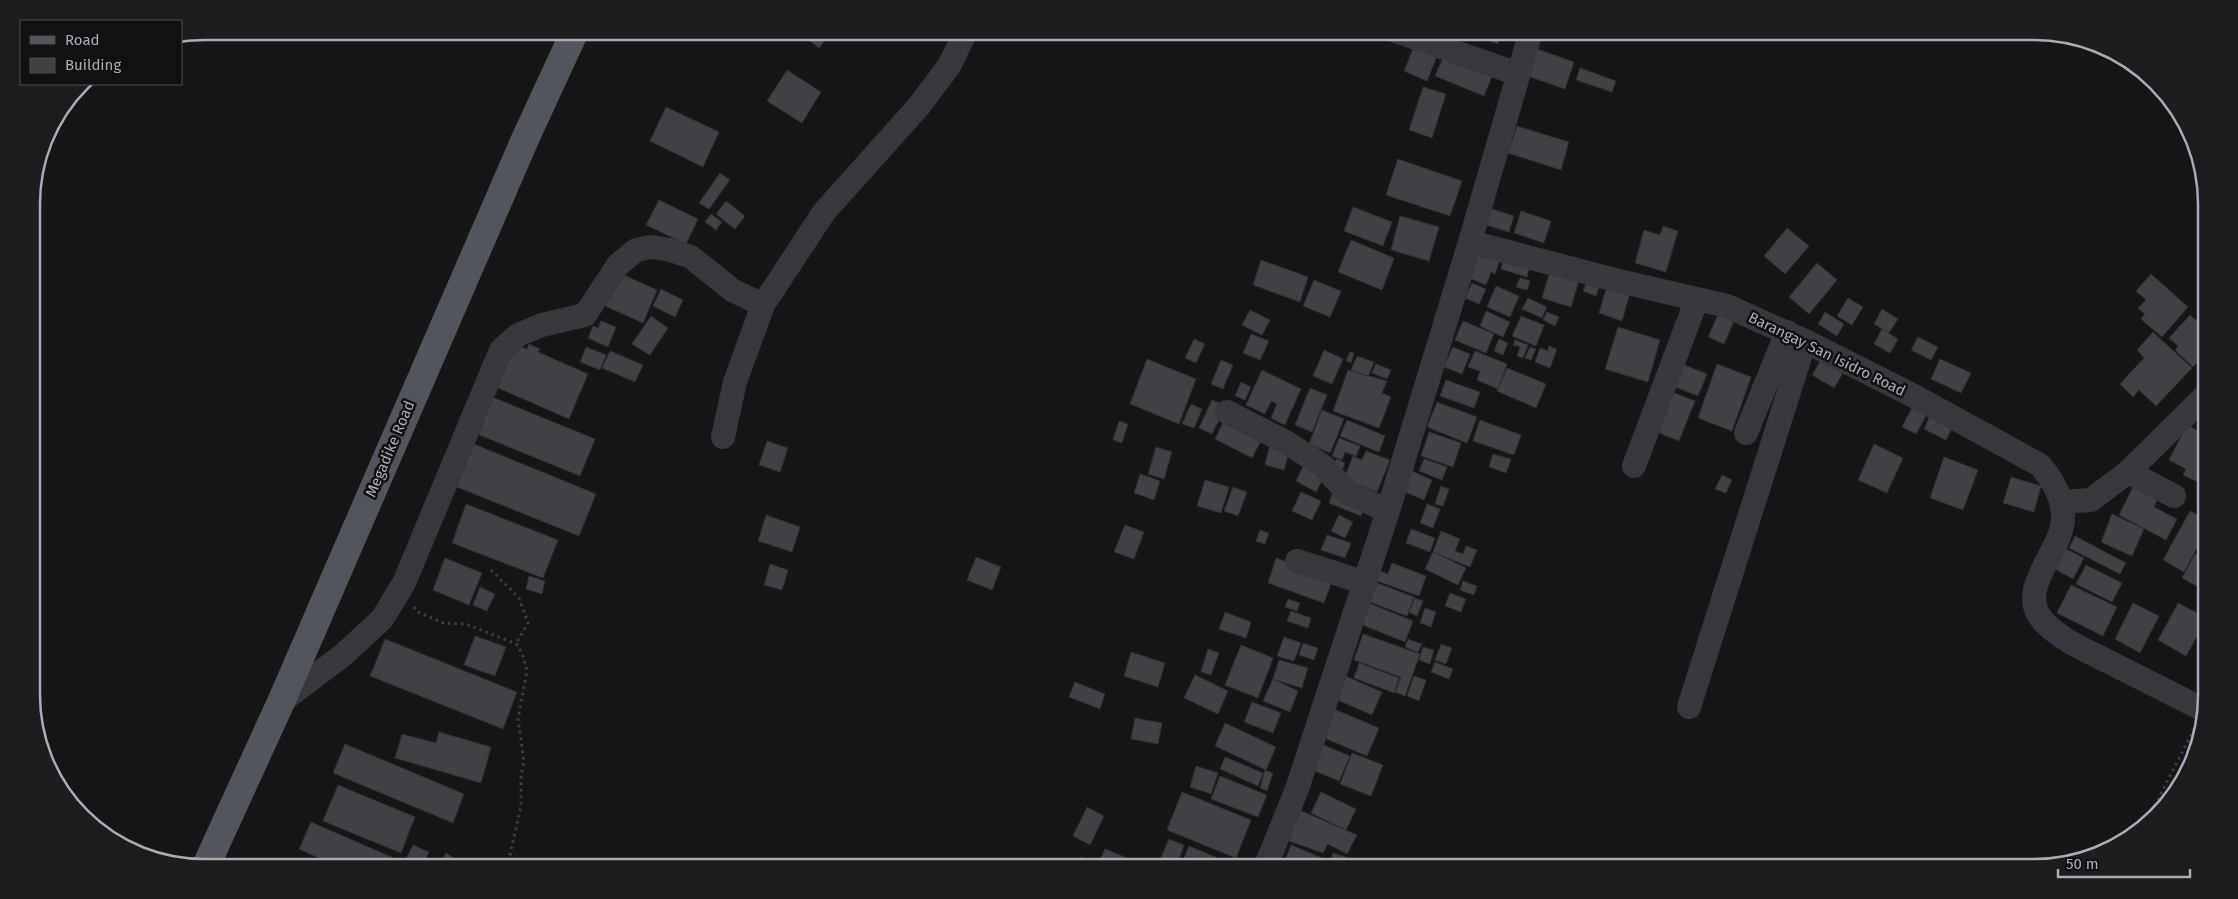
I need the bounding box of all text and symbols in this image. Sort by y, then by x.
legend [20,20,182,85]
text: Road [65,31,100,49]
text: Building [65,56,121,74]
street label: Barangay San Isidro Road [1745,308,1909,400]
street label: Megadike Road [362,398,418,500]
scale bar [2058,846,2190,878]
text: 50 m [2066,855,2099,873]

